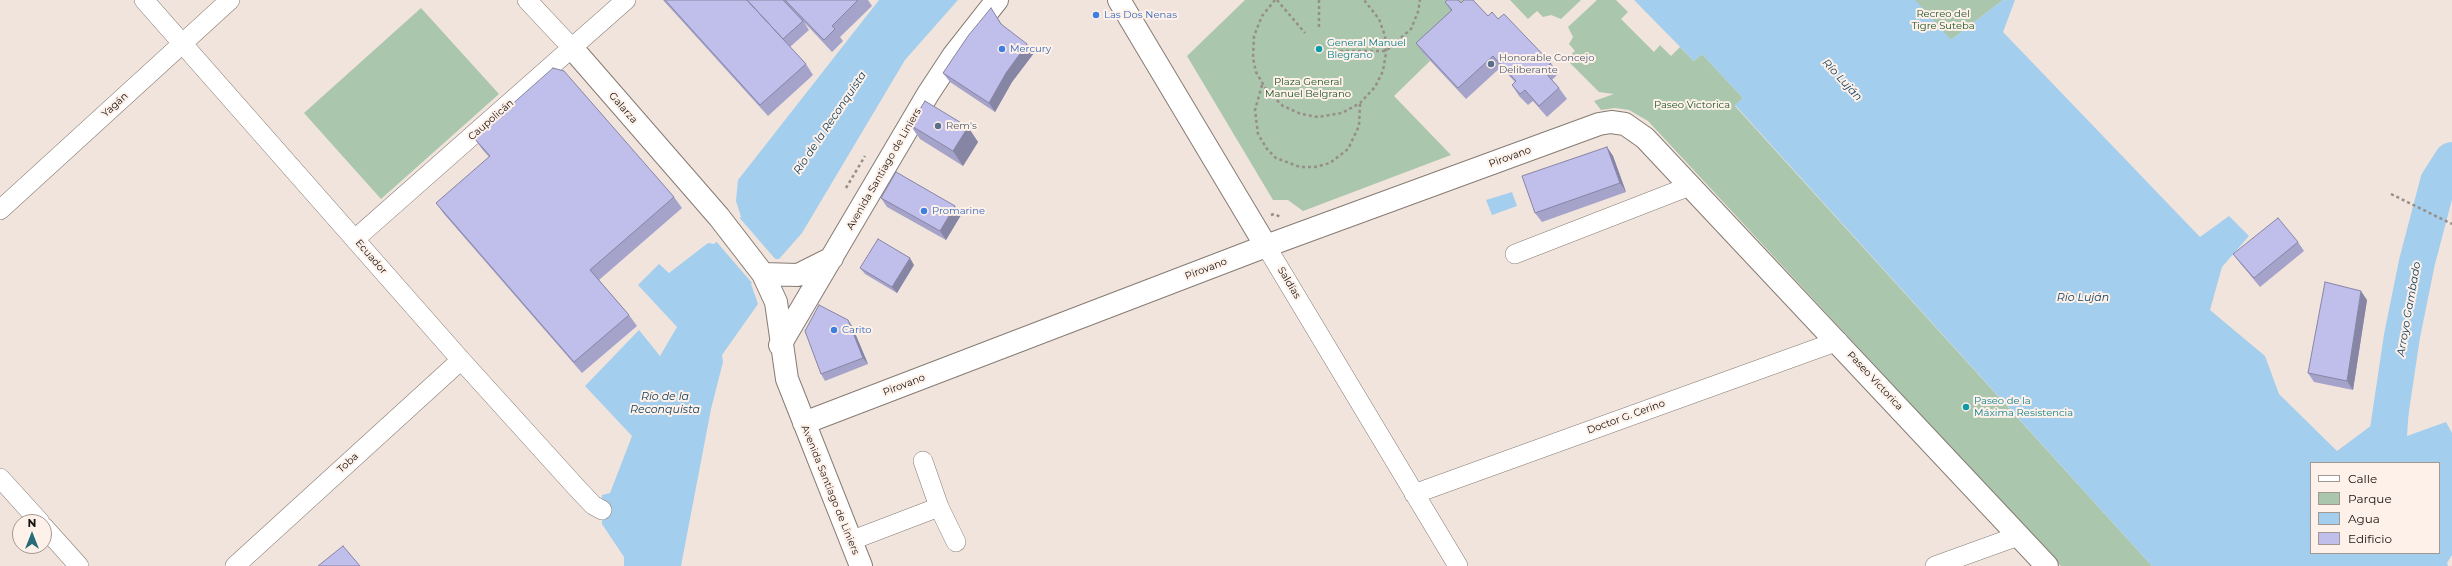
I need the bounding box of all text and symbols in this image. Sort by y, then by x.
park label: Recreo del Tigre Suteba [1911,8,1975,32]
place label: Las Dos Nenas [1104,9,1177,21]
marker: Las Dos Nenas [1091,10,1101,20]
place label: General Manuel Blegrano [1327,37,1406,60]
place label: Mercury [1010,43,1051,55]
marker: Mercury [997,44,1007,54]
marker: General Manuel Blegrano [1314,44,1324,54]
place label: Honorable Concejo Deliberante [1499,52,1594,76]
water label: Río Luján [1819,56,1865,104]
marker: Honorable Concejo Deliberante [1486,59,1496,69]
water label: Río de la Reconquista [791,69,869,177]
park label: Plaza General Manuel Belgrano [1265,76,1351,100]
street label: Yagán [99,90,131,120]
street label: Galarza [606,90,640,126]
street label: Caupolicán [466,97,516,143]
park label: Paseo Victorica [1654,99,1730,111]
street label: Avenida Santiago de Liniers [844,106,924,232]
place label: Rem's [946,120,977,132]
marker: Rem's [933,121,943,131]
street label: Pirovano [1487,144,1533,170]
place label: Promarine [932,205,985,217]
marker: Promarine [919,206,929,216]
street label: Ecuador [353,237,389,277]
street label: Pirovano [1183,256,1229,282]
water label: Arroyo Gambado [2394,261,2424,357]
street label: Saldías [1275,265,1303,301]
water label: Río Luján [2057,291,2109,305]
place label: Carito [842,324,872,336]
marker: Carito [829,325,839,335]
street label: Paseo Victorica [1845,349,1905,413]
street label: Pirovano [881,372,927,398]
water label: Río de la Reconquista [630,390,700,416]
place label: Paseo de la Máxima Resistencia [1974,395,2073,418]
street label: Doctor G. Cerino [1585,397,1667,437]
marker: Paseo de la Máxima Resistencia [1961,402,1971,412]
street label: Avenida Santiago de Liniers [798,424,862,556]
street label: Toba [335,450,361,476]
legend [2310,462,2440,554]
text: Calle [2348,471,2377,486]
text: Parque [2348,491,2392,506]
text: Agua [2348,511,2380,526]
north arrow [12,514,52,554]
text: N [28,516,36,530]
text: Edificio [2348,531,2392,546]

